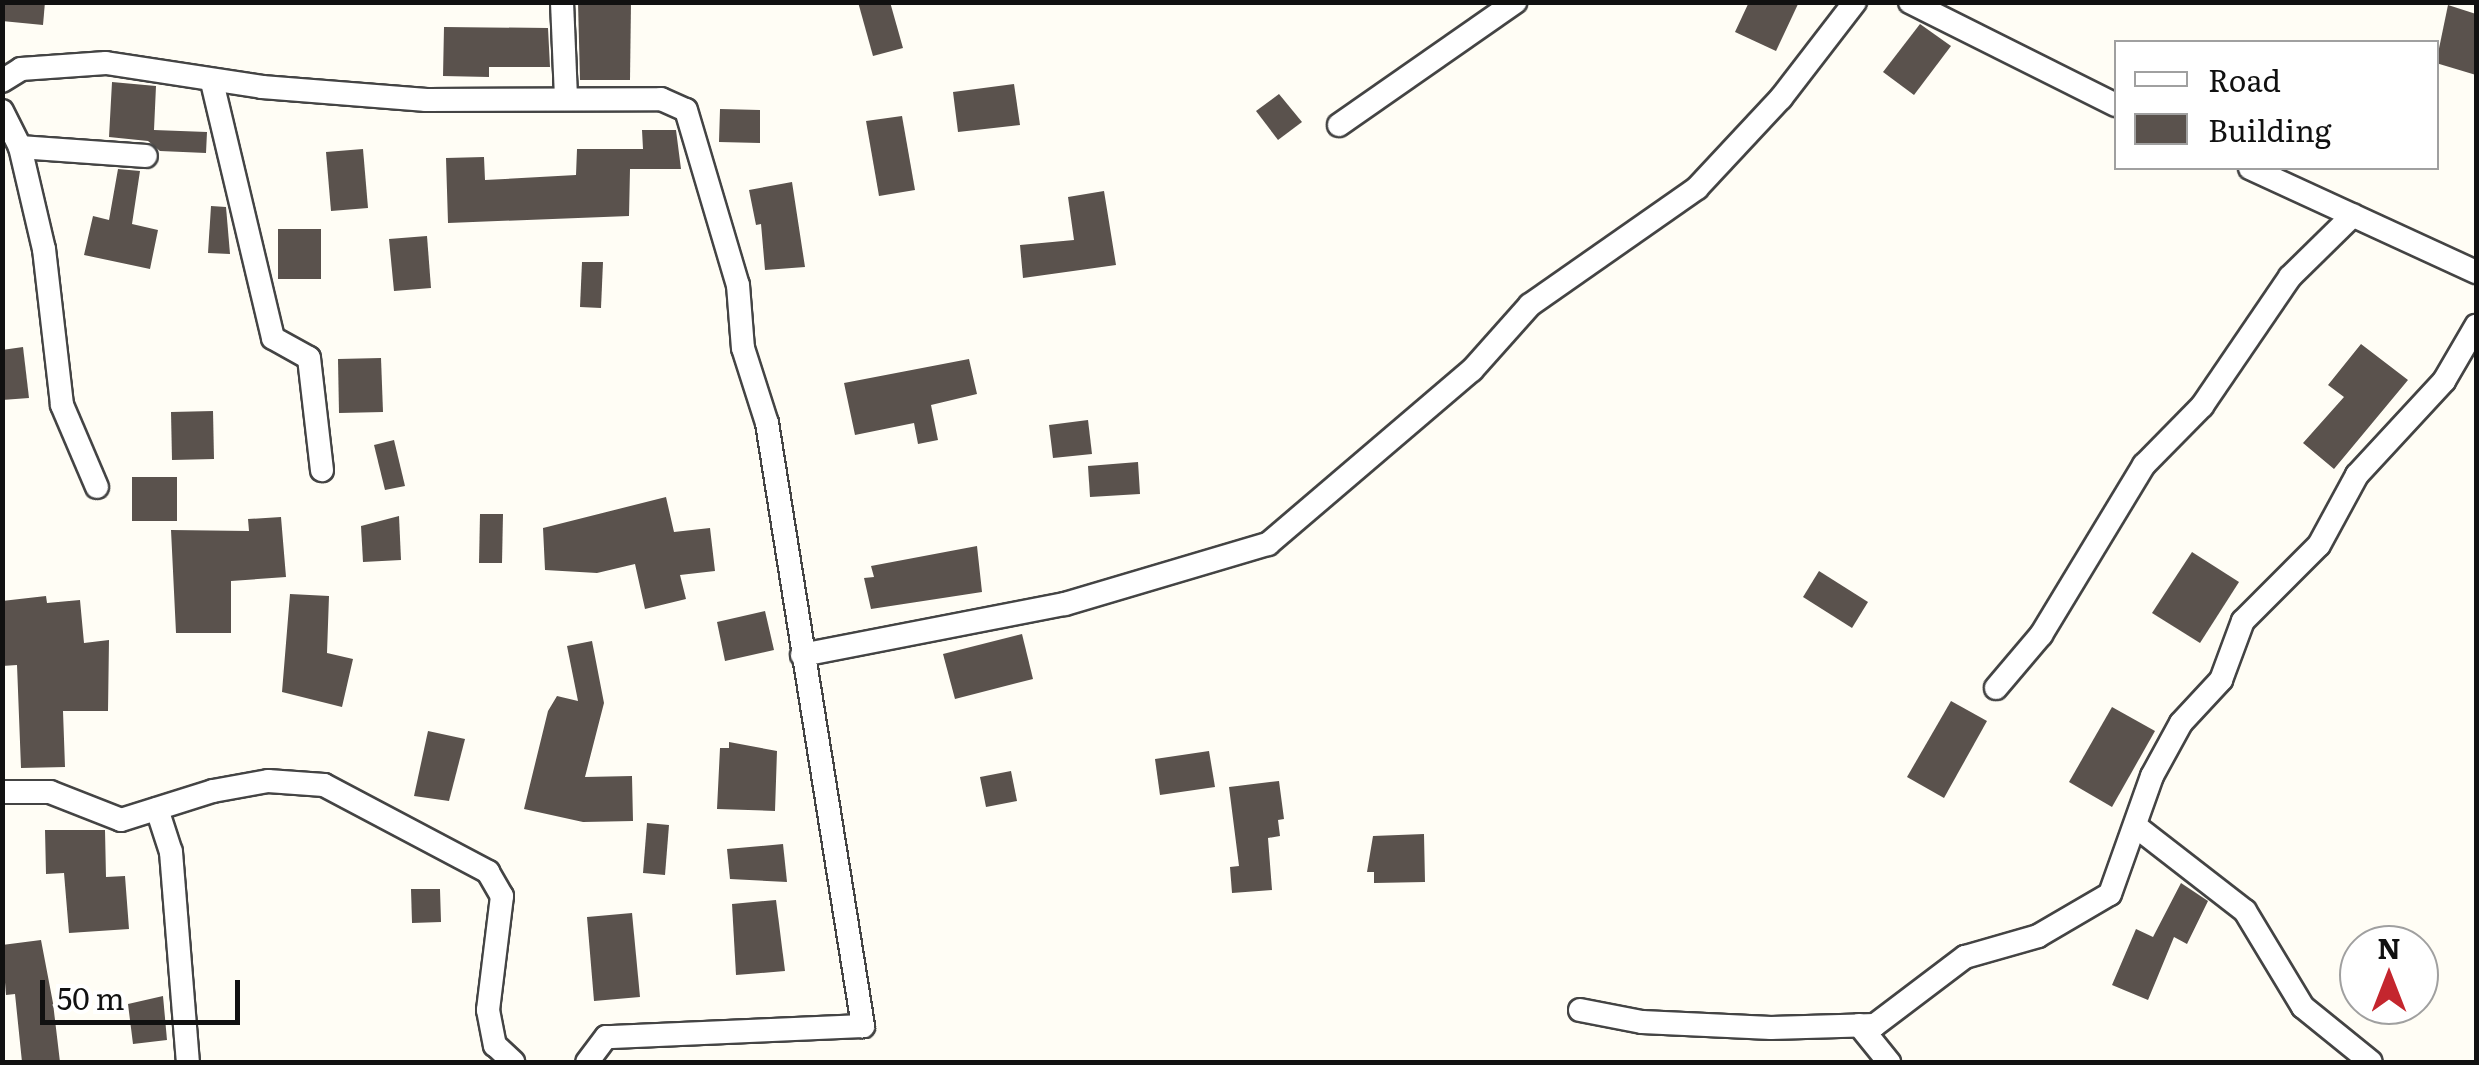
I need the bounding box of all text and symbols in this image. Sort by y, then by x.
legend [2114,40,2439,170]
text: Road [2208,57,2281,101]
text: Building [2208,107,2332,151]
north arrow [2339,925,2439,1025]
text: N [2377,926,2401,968]
scale bar [45,960,245,1022]
text: 50 m [57,975,125,1019]

